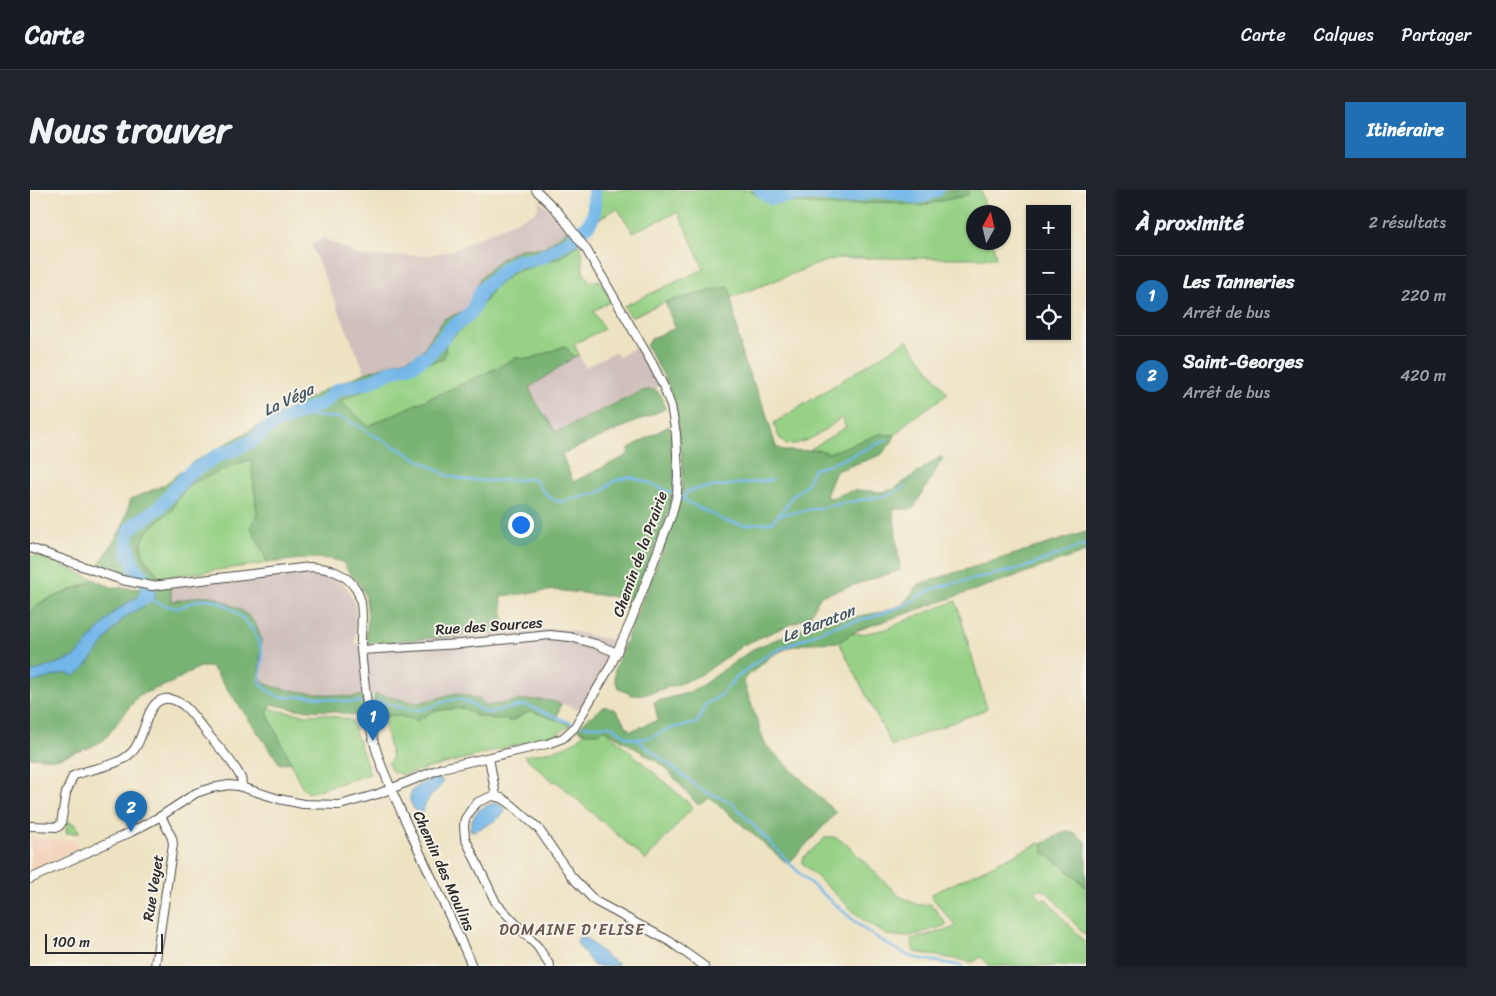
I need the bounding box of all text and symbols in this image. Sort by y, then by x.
text: Carte [25,14,85,56]
text: Carte [1241,19,1286,51]
text: Calques [1314,19,1374,51]
text: Partager [1402,19,1471,51]
text: Nous trouver [30,99,230,161]
button: Itinéraire [1345,102,1466,158]
text: À proximité [1136,204,1244,242]
north arrow [966,205,1011,250]
map controls [1026,205,1071,340]
button: + [1026,205,1071,250]
text: 2 résultats [1369,208,1446,237]
button: − [1026,250,1071,295]
text: Les Tanneries [1183,265,1294,298]
text: 1 [1149,281,1155,310]
text: 220 m [1401,281,1446,310]
button: locate [1026,295,1071,340]
text: Arrêt de bus [1183,298,1270,327]
text: Saint-Georges [1183,345,1304,378]
text: 2 [1147,361,1157,390]
text: 420 m [1400,361,1446,390]
water label: La Véga [258,374,320,424]
text: Arrêt de bus [1183,378,1270,407]
street label: Chemin de la Prairie [605,487,675,621]
your location [508,512,534,538]
water label: Le Baraton [777,595,861,651]
street label: Rue des Sources [434,609,544,643]
pin: 1 [357,700,389,741]
pin: 2 [115,791,147,832]
street label: Chemin des Moulins [406,806,482,936]
street label: Rue Veyet [135,852,171,923]
district label: DOMAINE D'ELISE [499,915,645,944]
text: 100 m [52,930,90,955]
scale bar [45,931,162,954]

